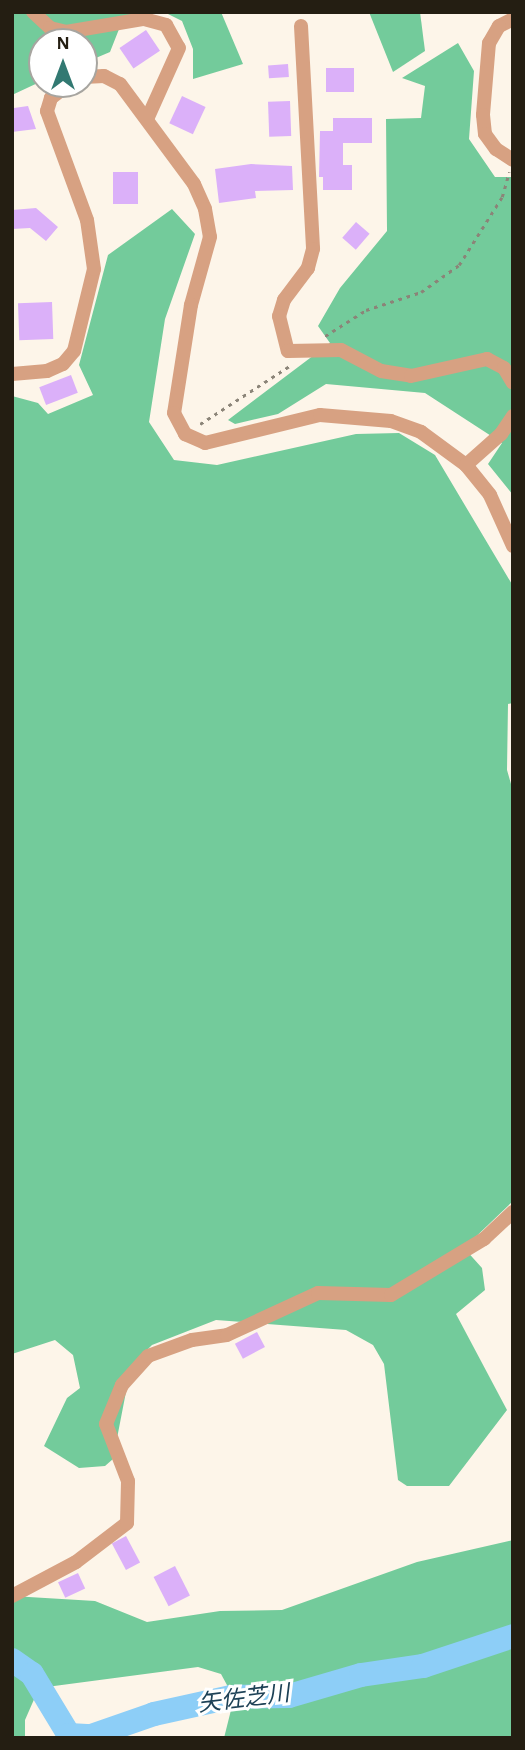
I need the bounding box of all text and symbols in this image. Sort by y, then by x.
north arrow [28,28,98,98]
text: N [56,34,70,53]
water label: 矢佐芝川 [197,1681,291,1719]

